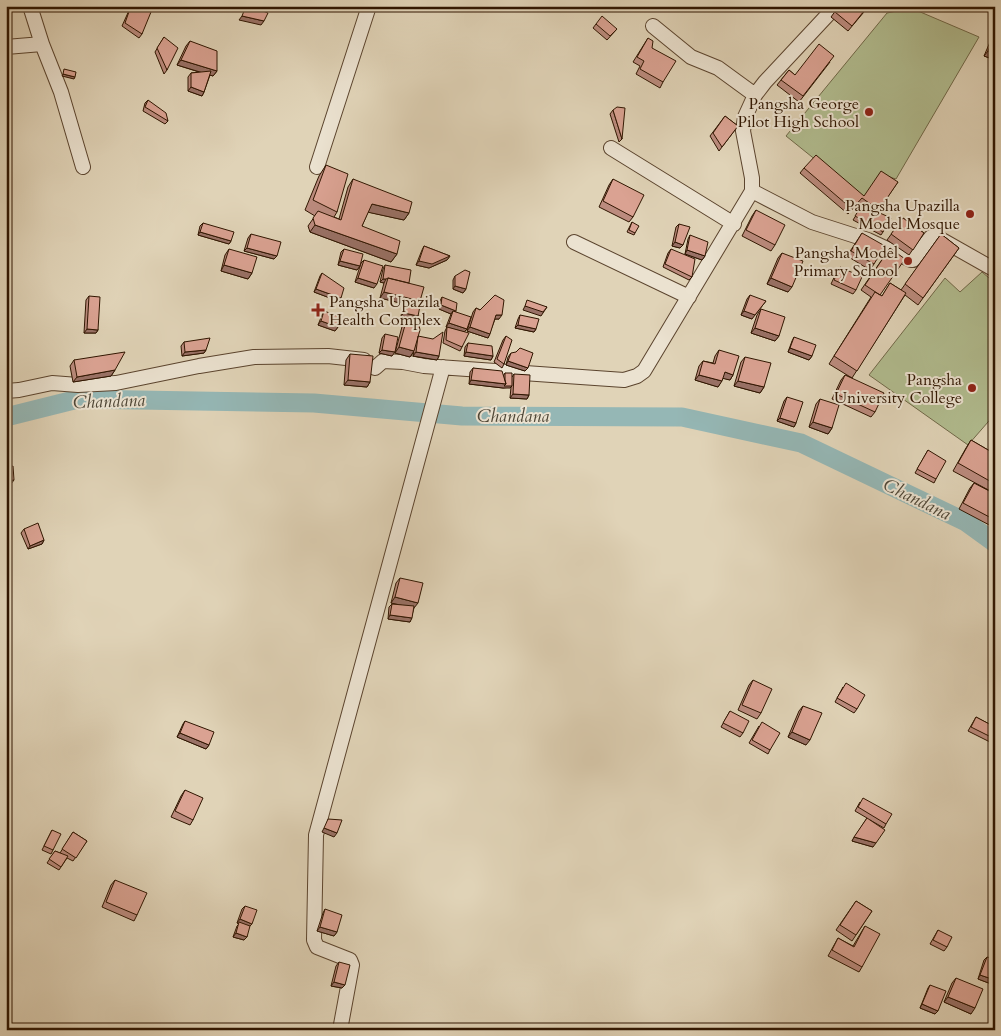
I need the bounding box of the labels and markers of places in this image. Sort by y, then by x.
place label: Pangsha George Pilot High School [738,93,859,133]
marker: Pangsha George Pilot High School [863,106,875,118]
place label: Pangsha Upazilla Model Mosque [845,195,960,235]
marker: Pangsha Upazilla Model Mosque [964,208,976,220]
place label: Pangsha Model Primary School [794,242,898,282]
marker: Pangsha Model Primary School [902,255,914,267]
place label: Pangsha Upazila Health Complex [329,291,441,331]
marker: Pangsha Upazila Health Complex [311,303,325,317]
place label: Pangsha University College [834,369,962,409]
marker: Pangsha University College [966,382,978,394]

